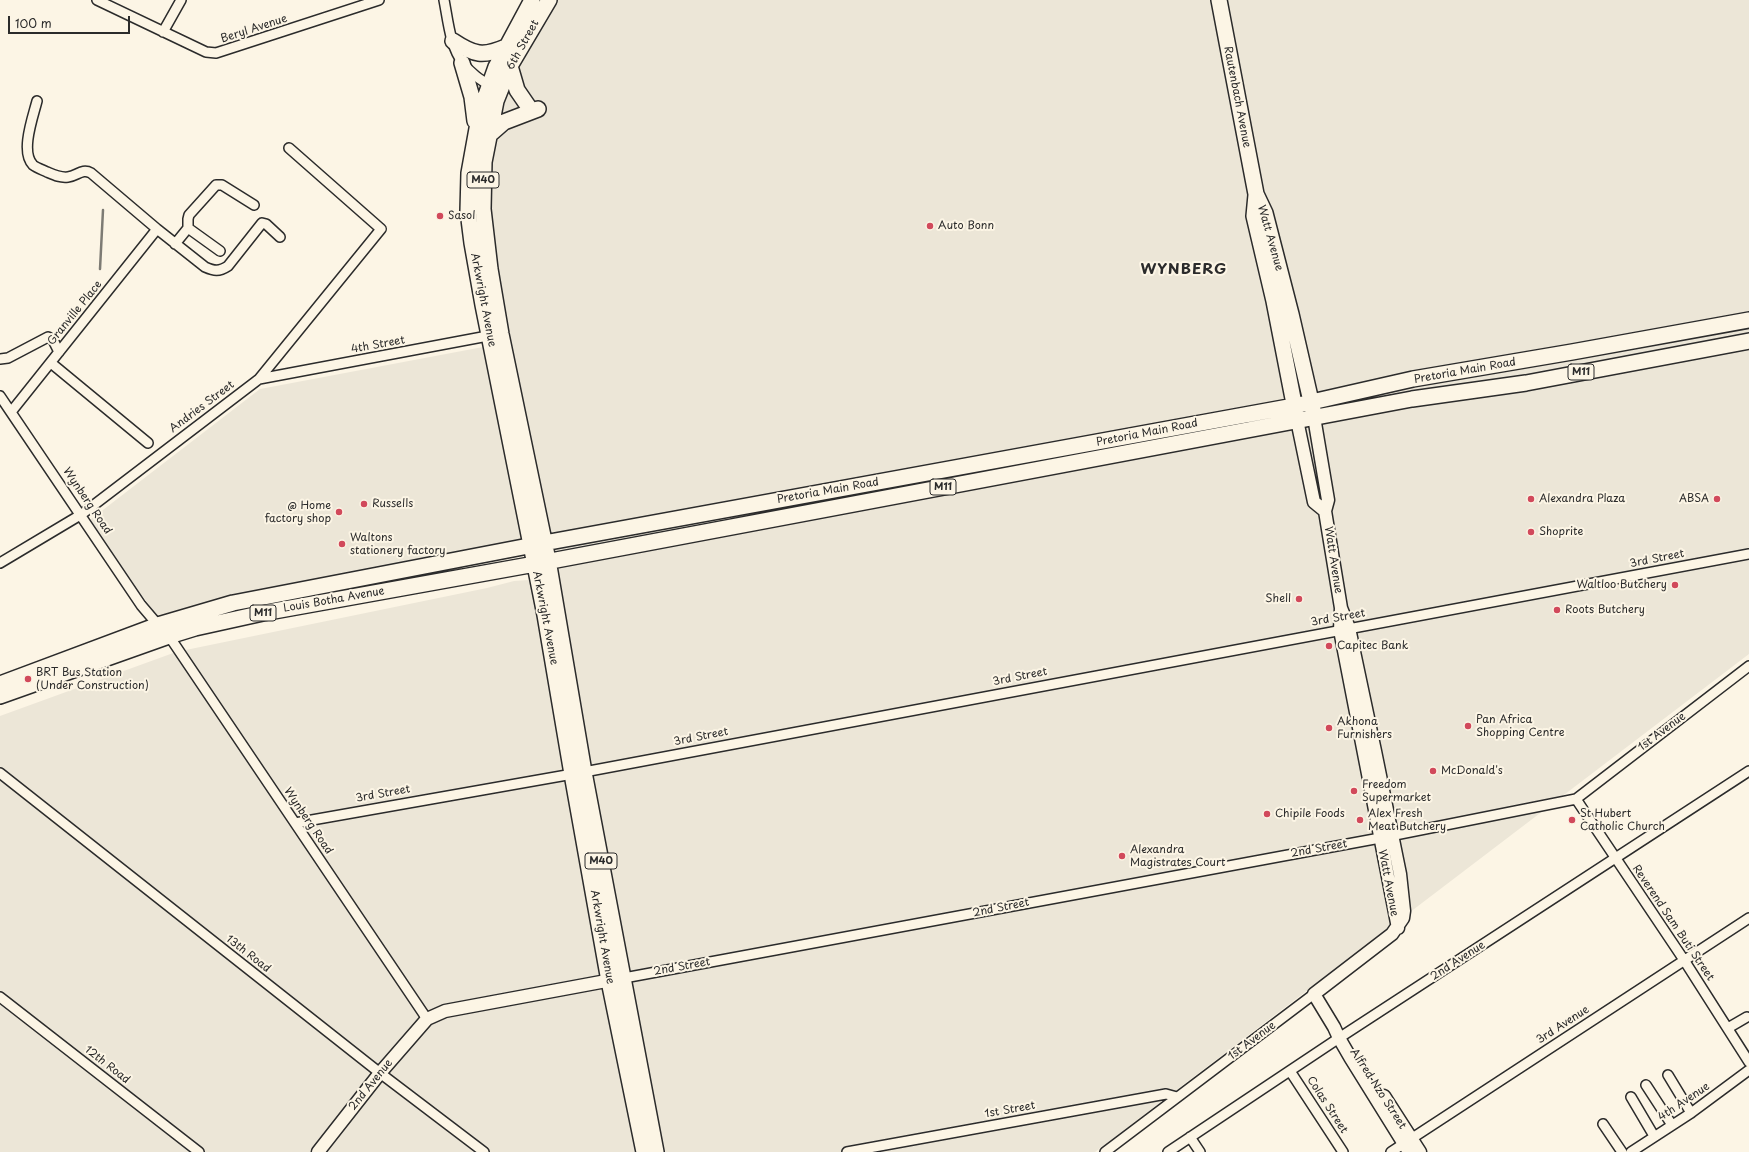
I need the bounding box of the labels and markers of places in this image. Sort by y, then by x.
place label: Sasol [448,209,475,223]
marker: Sasol [435,211,445,221]
place label: Auto Bonn [938,219,994,233]
marker: Auto Bonn [925,221,935,231]
place label: Alexandra Plaza [1539,492,1625,506]
place label: ABSA [1679,492,1709,506]
marker: Alexandra Plaza [1526,494,1536,504]
marker: ABSA [1712,494,1722,504]
place label: Russells [372,497,413,511]
place label: @ Home factory shop [265,499,331,525]
marker: Russells [359,499,369,509]
marker: @ Home factory shop [334,507,344,517]
place label: Shoprite [1539,525,1583,539]
marker: Shoprite [1526,527,1536,537]
place label: Waltons stationery factory [350,531,446,557]
marker: Waltons stationery factory [337,539,347,549]
place label: Waltloo Butchery [1577,578,1667,592]
marker: Waltloo Butchery [1670,580,1680,590]
place label: Shell [1265,592,1291,606]
marker: Shell [1294,594,1304,604]
place label: Roots Butchery [1565,603,1645,617]
marker: Roots Butchery [1552,605,1562,615]
place label: Capitec Bank [1337,639,1408,653]
marker: Capitec Bank [1324,641,1334,651]
place label: BRT Bus Station (Under Construction) [36,666,149,692]
marker: BRT Bus Station (Under Construction) [23,674,33,684]
place label: Pan Africa Shopping Centre [1476,713,1565,739]
place label: Akhona Furnishers [1337,715,1392,741]
marker: Pan Africa Shopping Centre [1463,721,1473,731]
marker: Akhona Furnishers [1324,723,1334,733]
place label: McDonald's [1441,764,1503,778]
marker: McDonald's [1428,766,1438,776]
place label: Freedom Supermarket [1362,778,1431,804]
marker: Freedom Supermarket [1349,786,1359,796]
place label: Chipile Foods [1275,807,1345,821]
place label: Alex Fresh Meat Butchery [1368,807,1446,833]
place label: St Hubert Catholic Church [1580,807,1665,833]
marker: Chipile Foods [1262,809,1272,819]
marker: Alex Fresh Meat Butchery [1355,815,1365,825]
marker: St Hubert Catholic Church [1567,815,1577,825]
place label: Alexandra Magistrates Court [1130,843,1226,869]
marker: Alexandra Magistrates Court [1117,851,1127,861]

